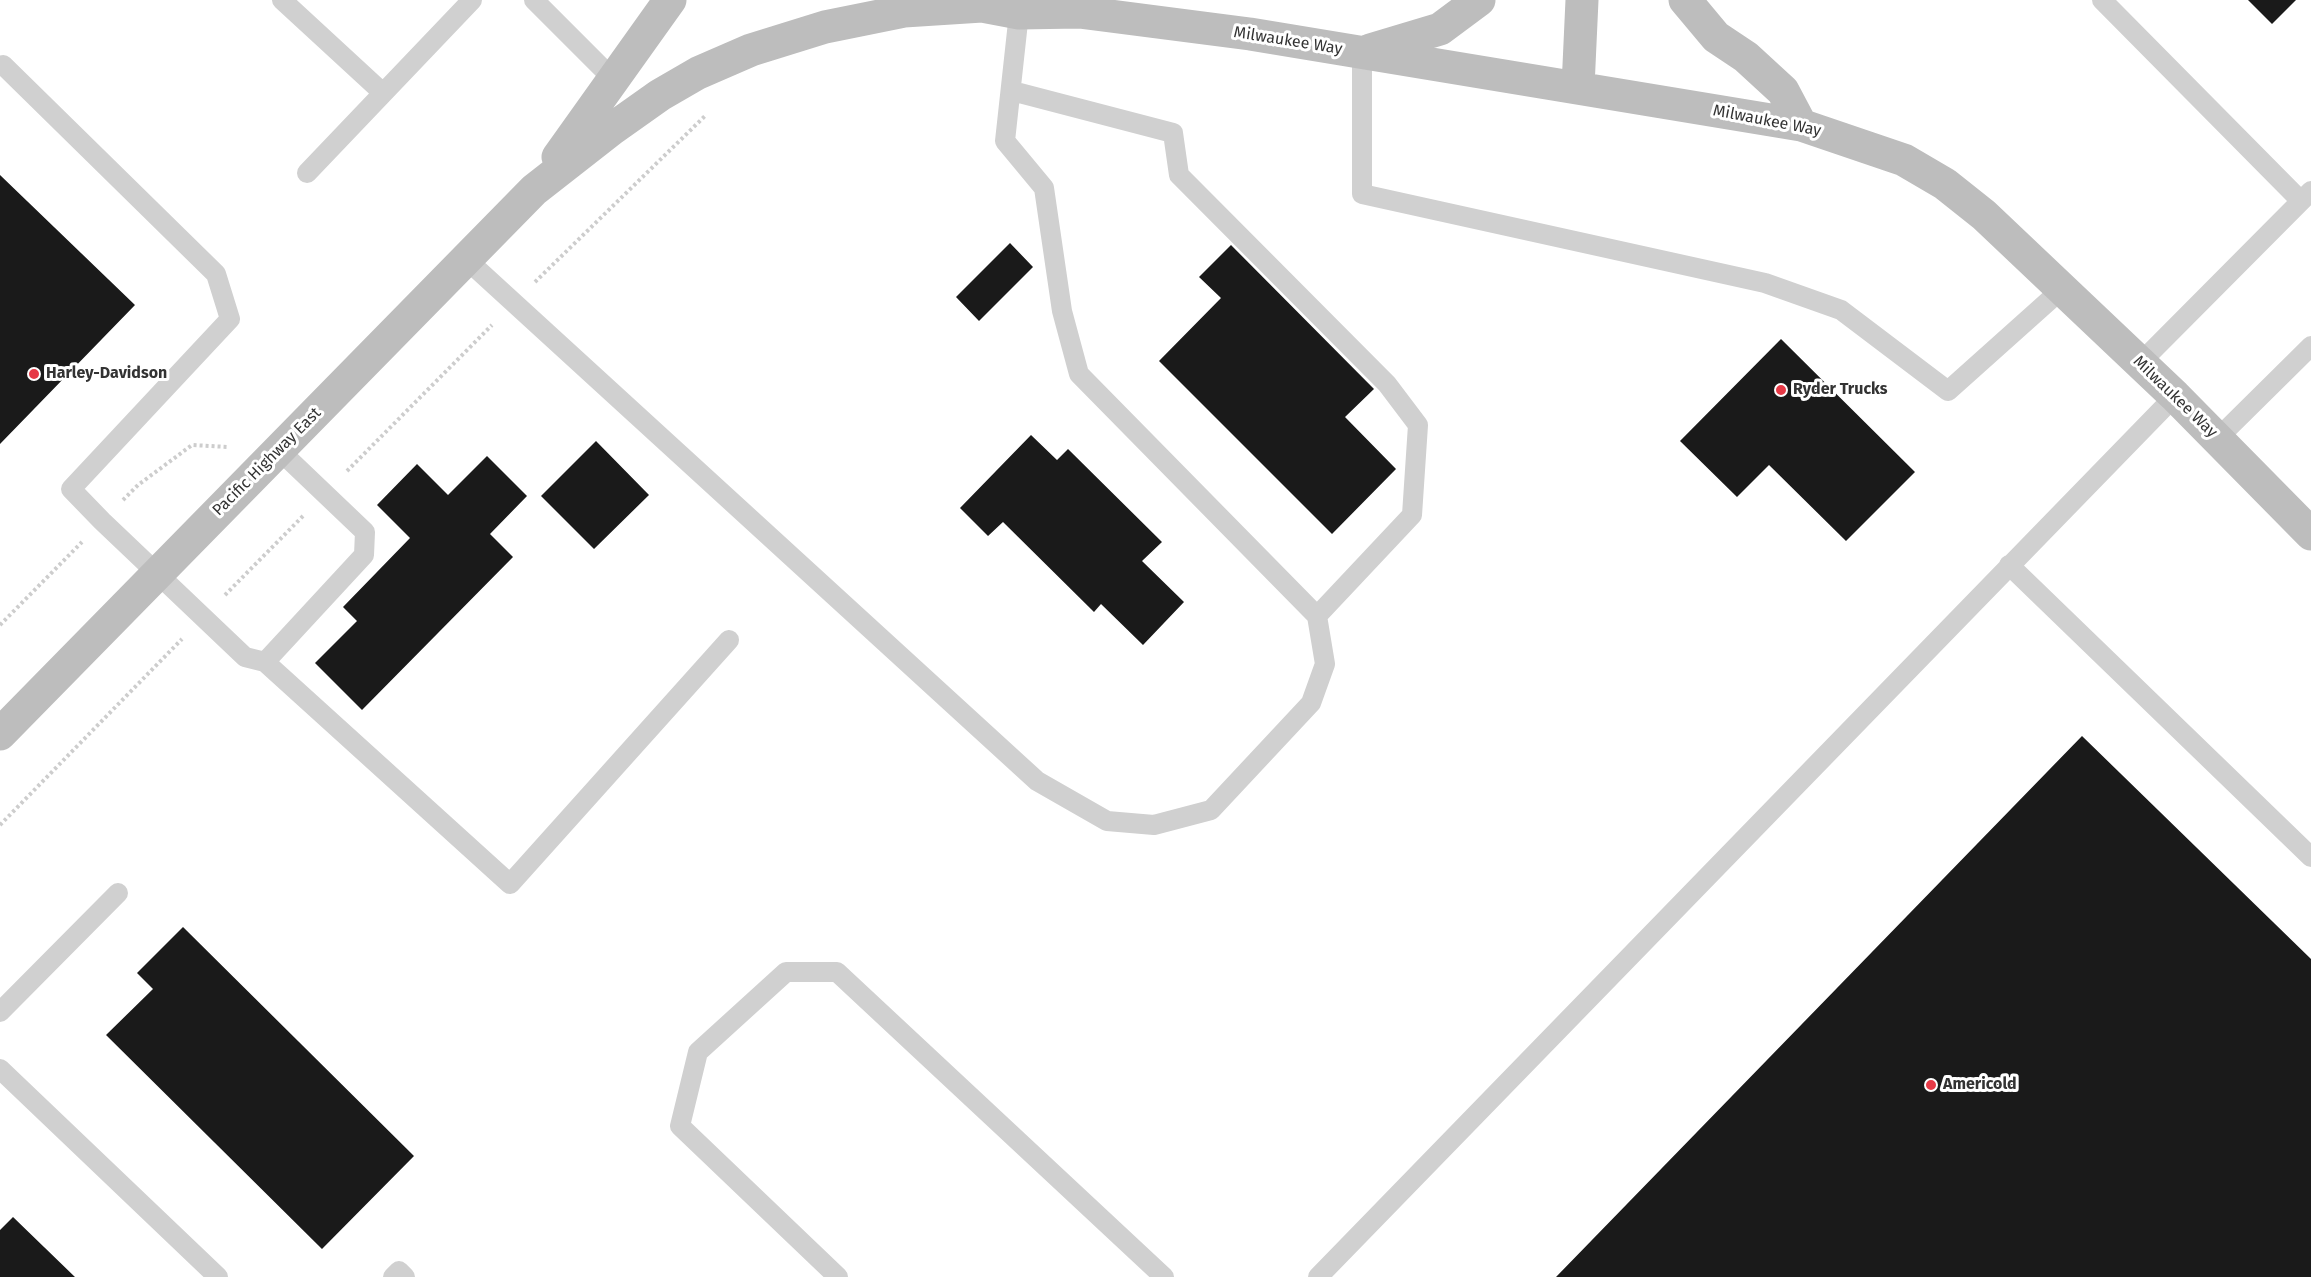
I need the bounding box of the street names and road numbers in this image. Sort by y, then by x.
street label: Milwaukee Way [1232,23,1344,59]
street label: Milwaukee Way [1711,101,1823,141]
street label: Milwaukee Way [2129,352,2221,442]
street label: Pacific Highway East [209,404,325,520]

